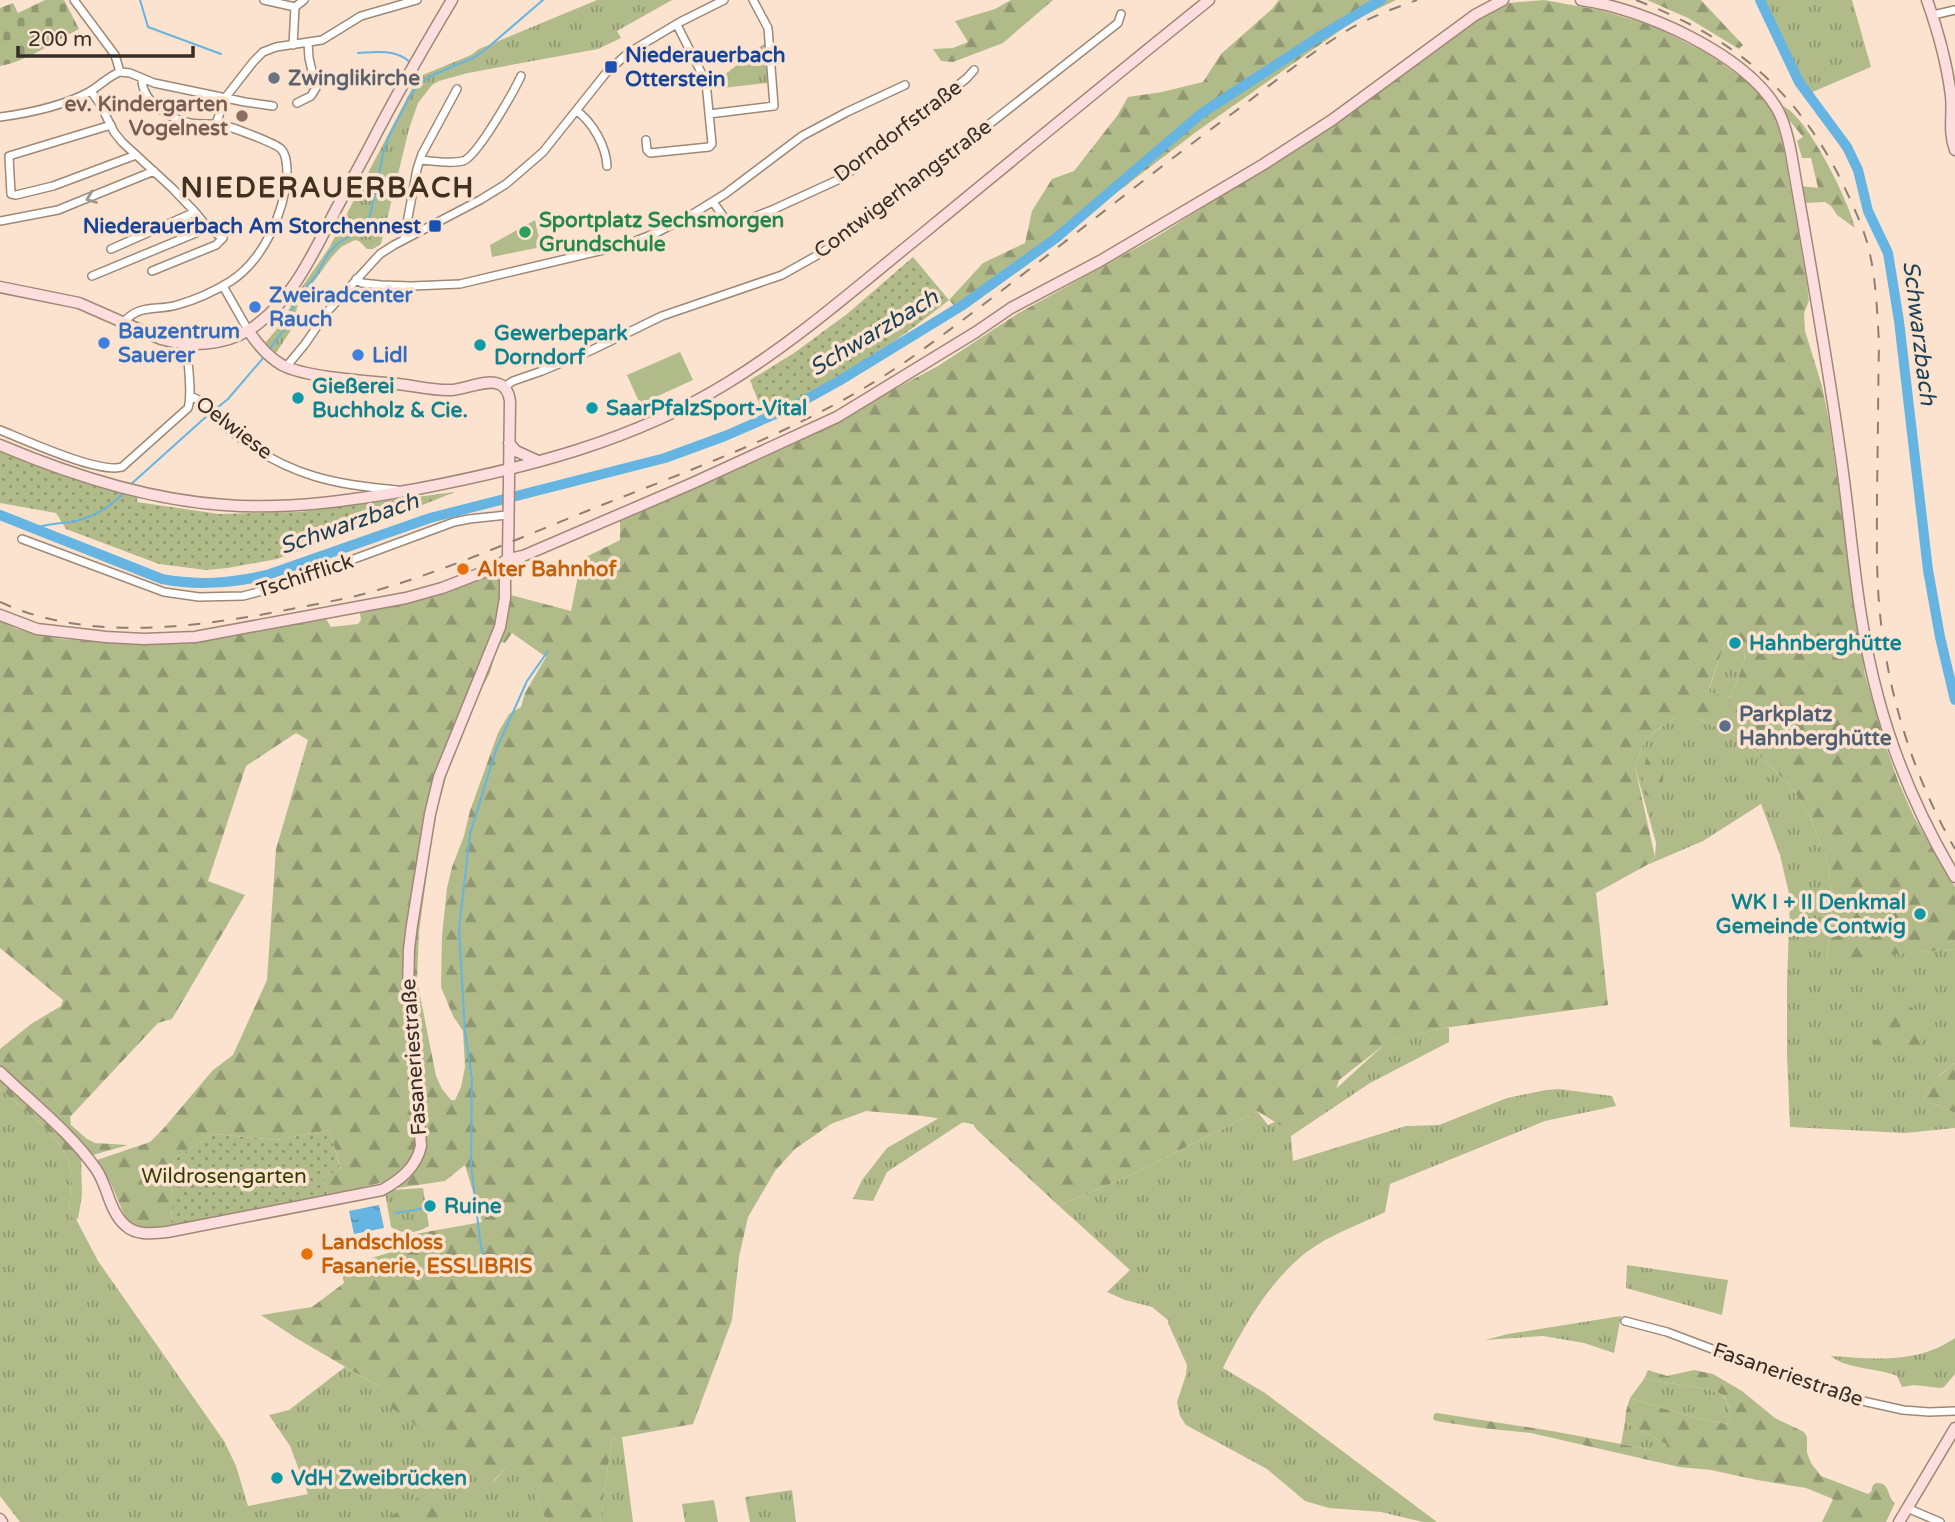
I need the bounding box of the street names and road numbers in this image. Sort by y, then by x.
street label: Dorndorfstraße [829,75,967,187]
street label: Contwigerhangstraße [809,114,997,264]
street label: Oelwiese [191,391,277,465]
street label: Tschifflick [254,549,356,603]
street label: Fasaneriestraße [396,978,432,1136]
street label: Fasaneriestraße [1710,1338,1866,1412]

